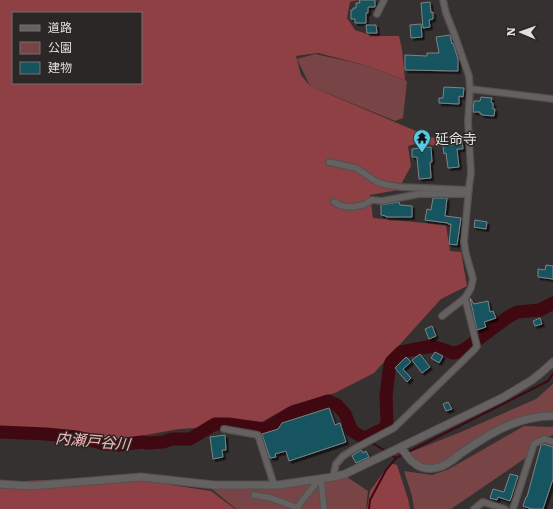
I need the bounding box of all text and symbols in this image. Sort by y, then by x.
legend [12,12,142,84]
north arrow [501,12,541,52]
text: 道路 [48,18,72,36]
text: N [502,27,518,37]
text: 公園 [48,38,72,56]
text: 建物 [48,58,72,76]
temple icon: 延命寺 [412,128,432,153]
place label: 延命寺 [435,128,477,148]
water label: 内瀬戸谷川 [55,425,133,455]

